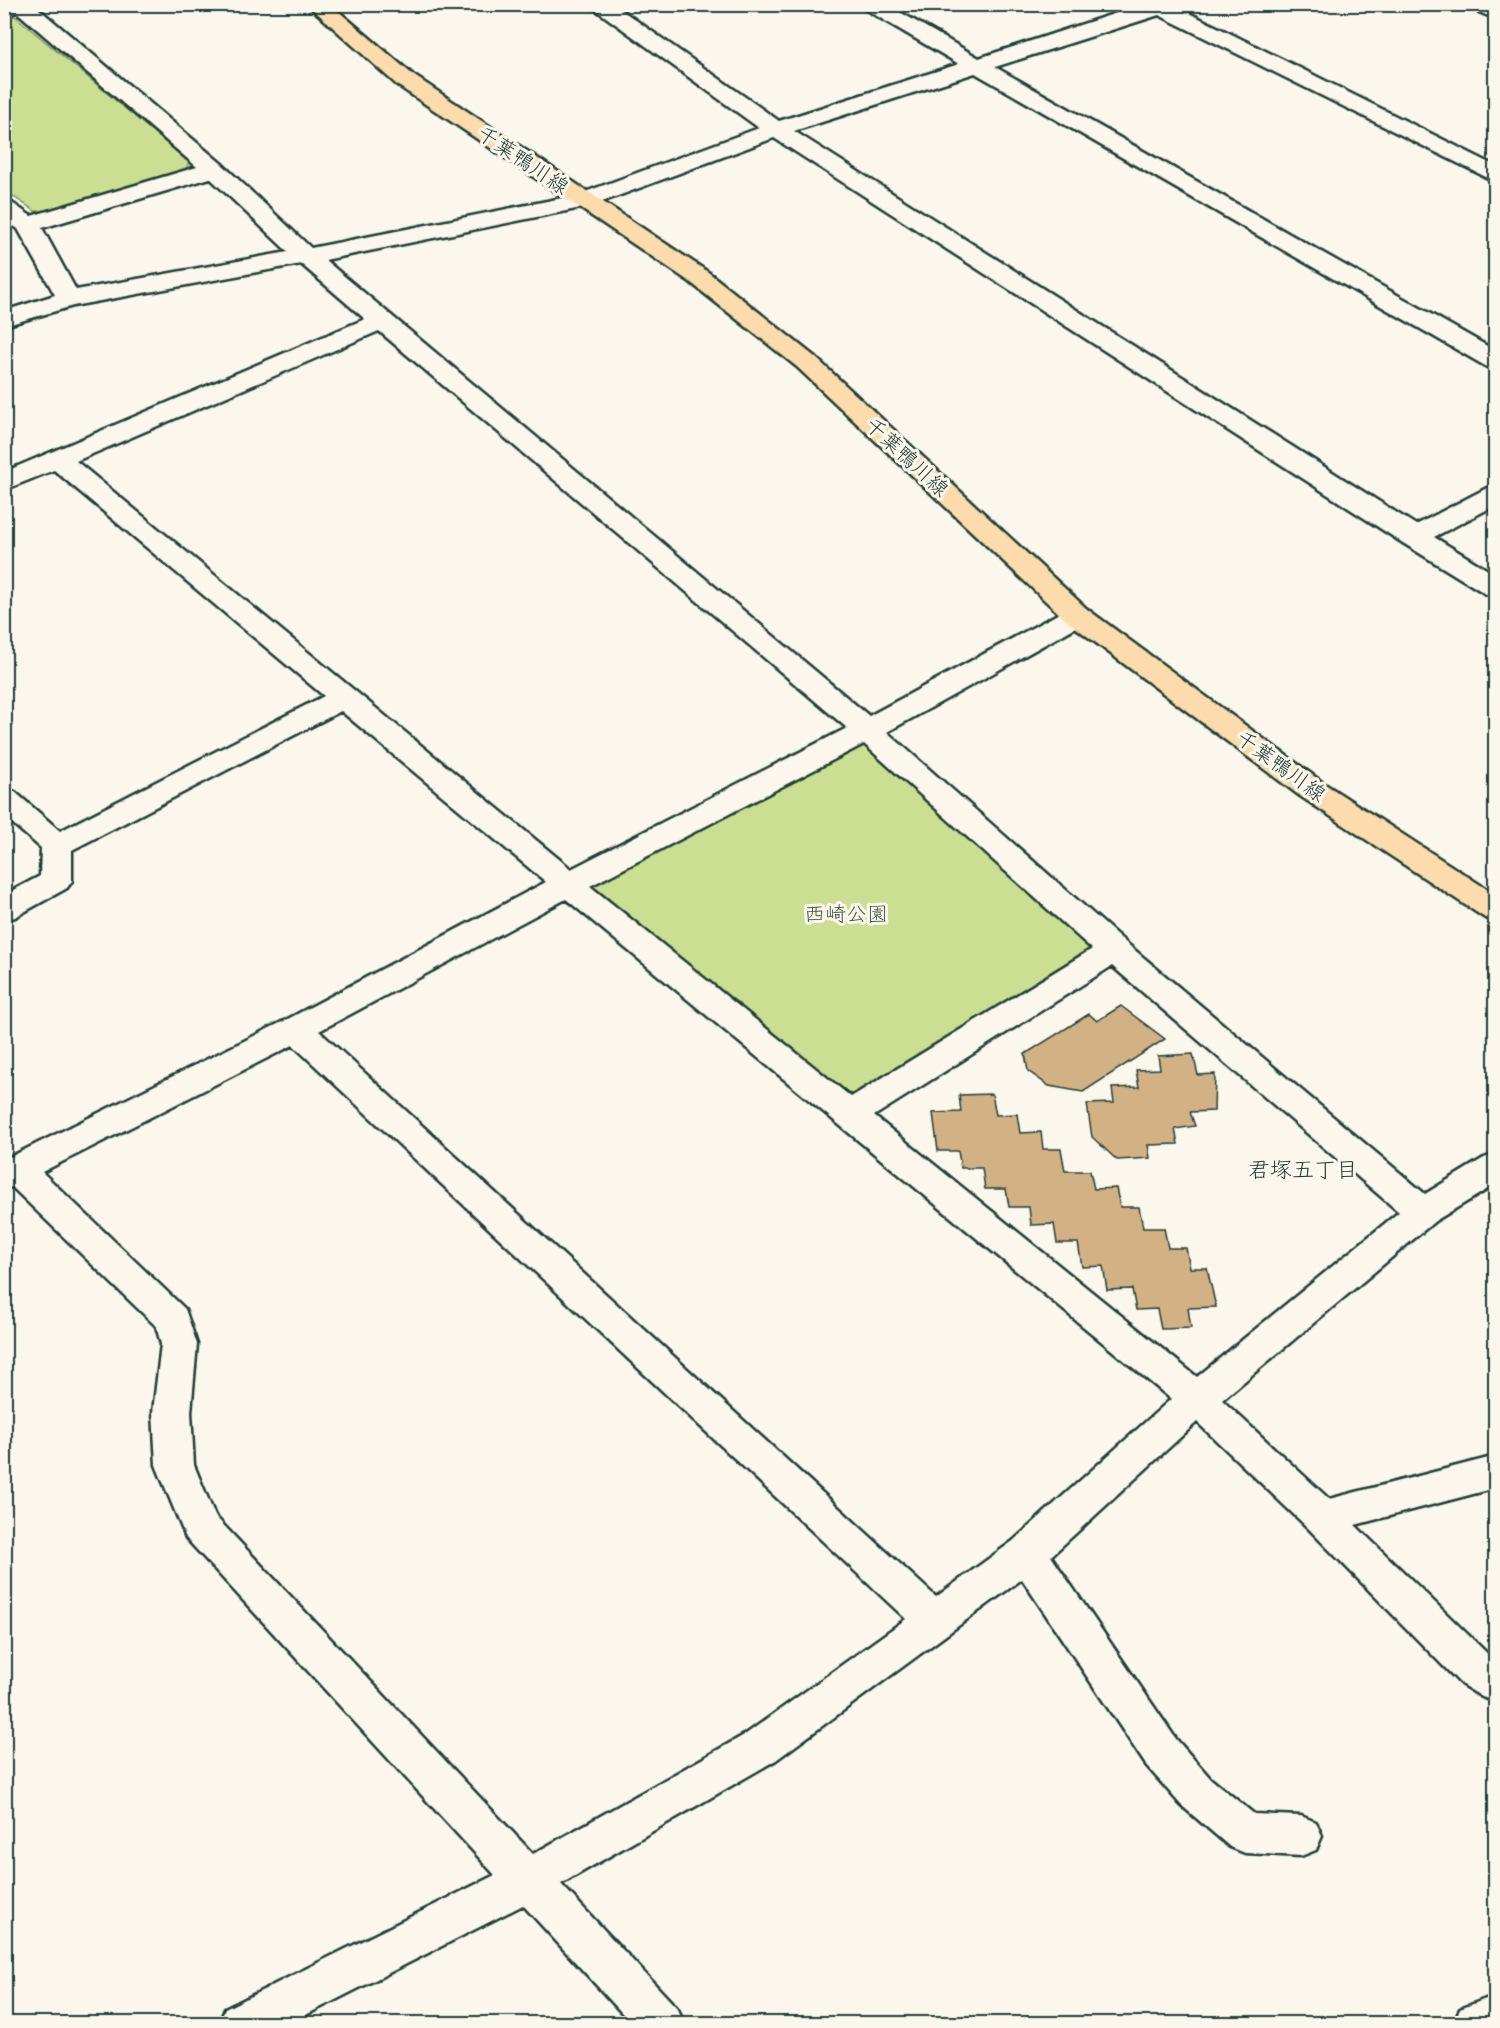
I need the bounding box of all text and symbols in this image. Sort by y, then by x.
street label: 千葉鴨川線 [472,120,574,201]
street label: 千葉鴨川線 [859,412,954,503]
street label: 千葉鴨川線 [1230,725,1331,808]
park label: 西崎公園 [804,901,888,928]
district label: 君塚五丁目 [1248,1156,1358,1184]

